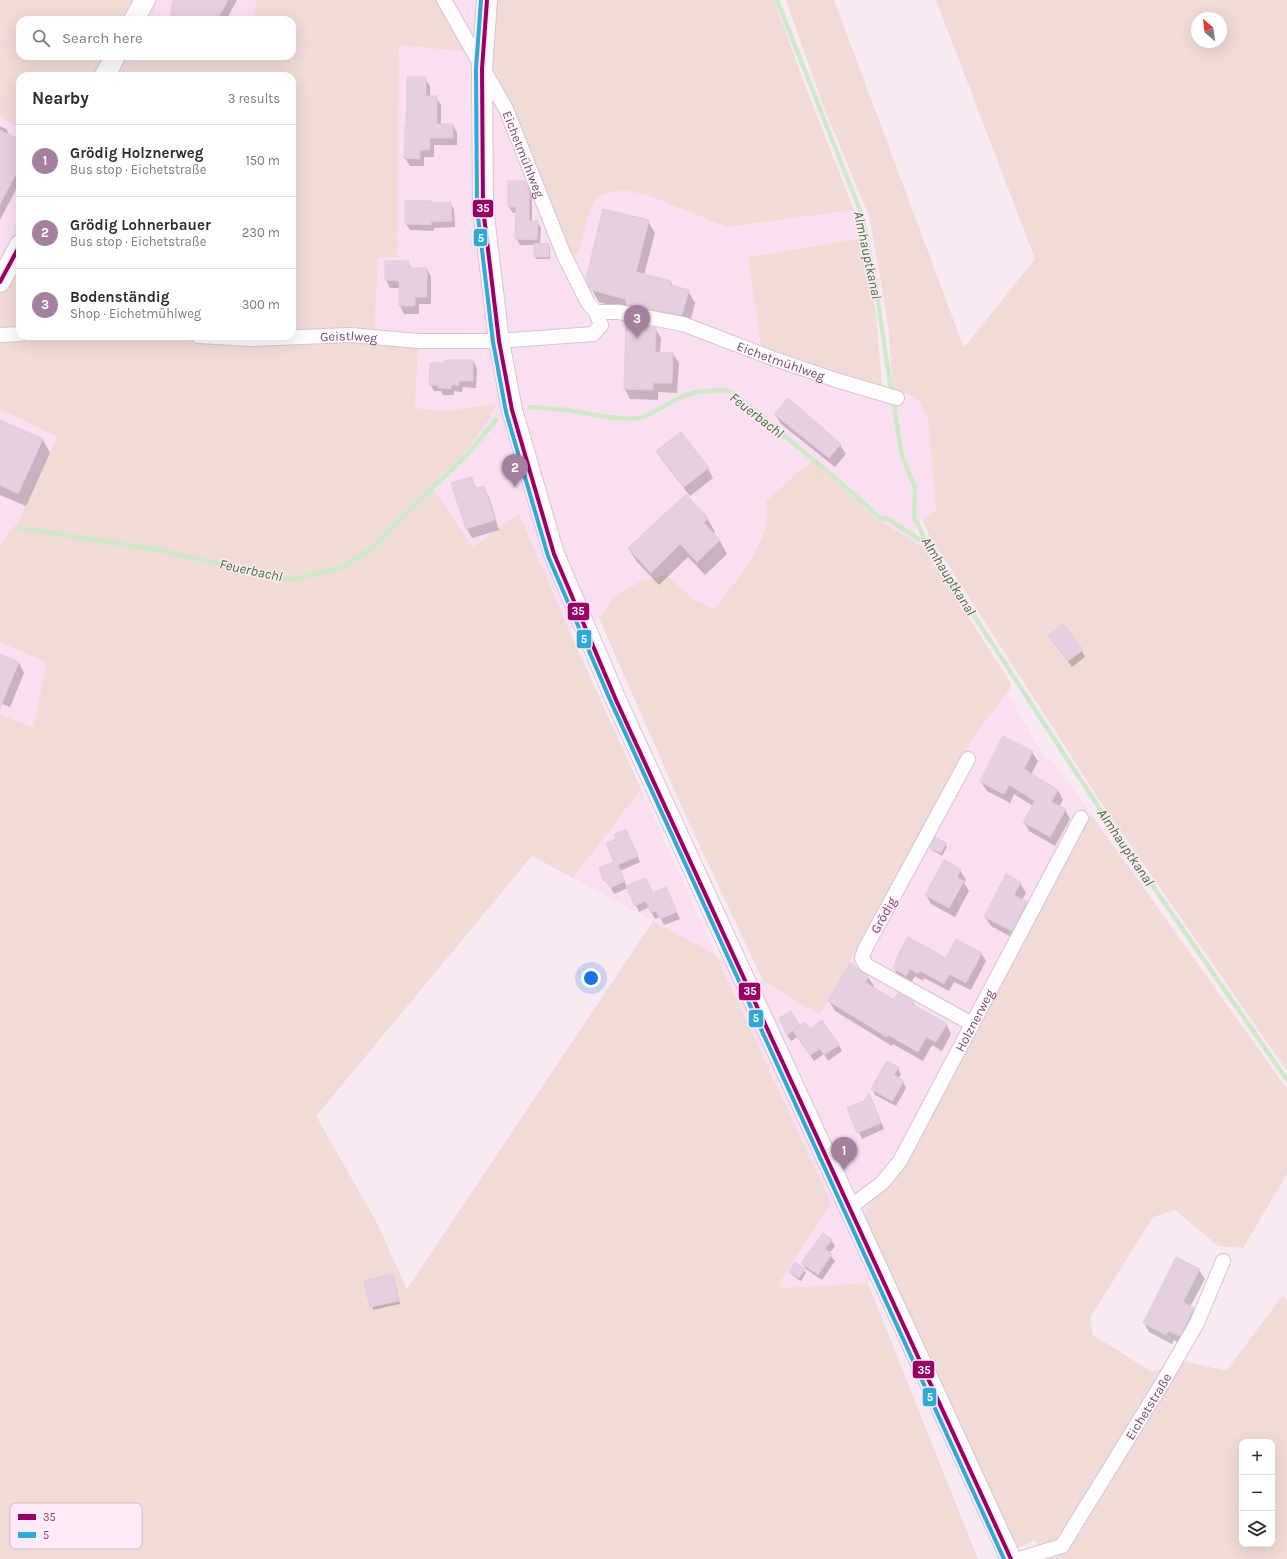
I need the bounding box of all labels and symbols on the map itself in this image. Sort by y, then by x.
north arrow [1191,12,1227,48]
street label: Eichetmühlweg [499,109,548,201]
line badge: 35 [472,199,494,218]
text: 35 [476,202,490,215]
water label: Almhauptkanal [850,210,885,301]
line badge: 5 [473,228,488,247]
text: 5 [478,232,484,245]
pin: 3 [624,305,650,338]
street label: Geistlweg [320,328,379,345]
street label: Eichetmühlweg [735,338,827,384]
water label: Feuerbachl [726,389,787,442]
pin: 2 [502,454,528,487]
water label: Almhauptkanal [918,534,980,619]
water label: Feuerbachl [218,556,284,586]
line badge: 35 [567,602,590,621]
text: 35 [571,605,585,618]
line badge: 5 [576,629,592,649]
text: 5 [581,633,587,646]
water label: Almhauptkanal [1094,805,1158,889]
street label: Grödig [867,894,900,936]
your location [581,968,601,988]
line badge: 35 [738,982,761,1001]
text: 35 [743,985,757,998]
street label: Holznerweg [952,986,998,1054]
line badge: 5 [748,1009,764,1028]
text: 5 [753,1012,759,1025]
pin: 1 [831,1137,857,1170]
line badge: 35 [912,1360,935,1379]
text: 35 [917,1364,931,1377]
street label: Eichetstraße [1122,1370,1175,1443]
line badge: 5 [922,1387,937,1407]
text: 5 [927,1391,933,1404]
legend [10,1503,142,1549]
text: 35 [43,1511,56,1524]
text: 5 [43,1529,49,1542]

